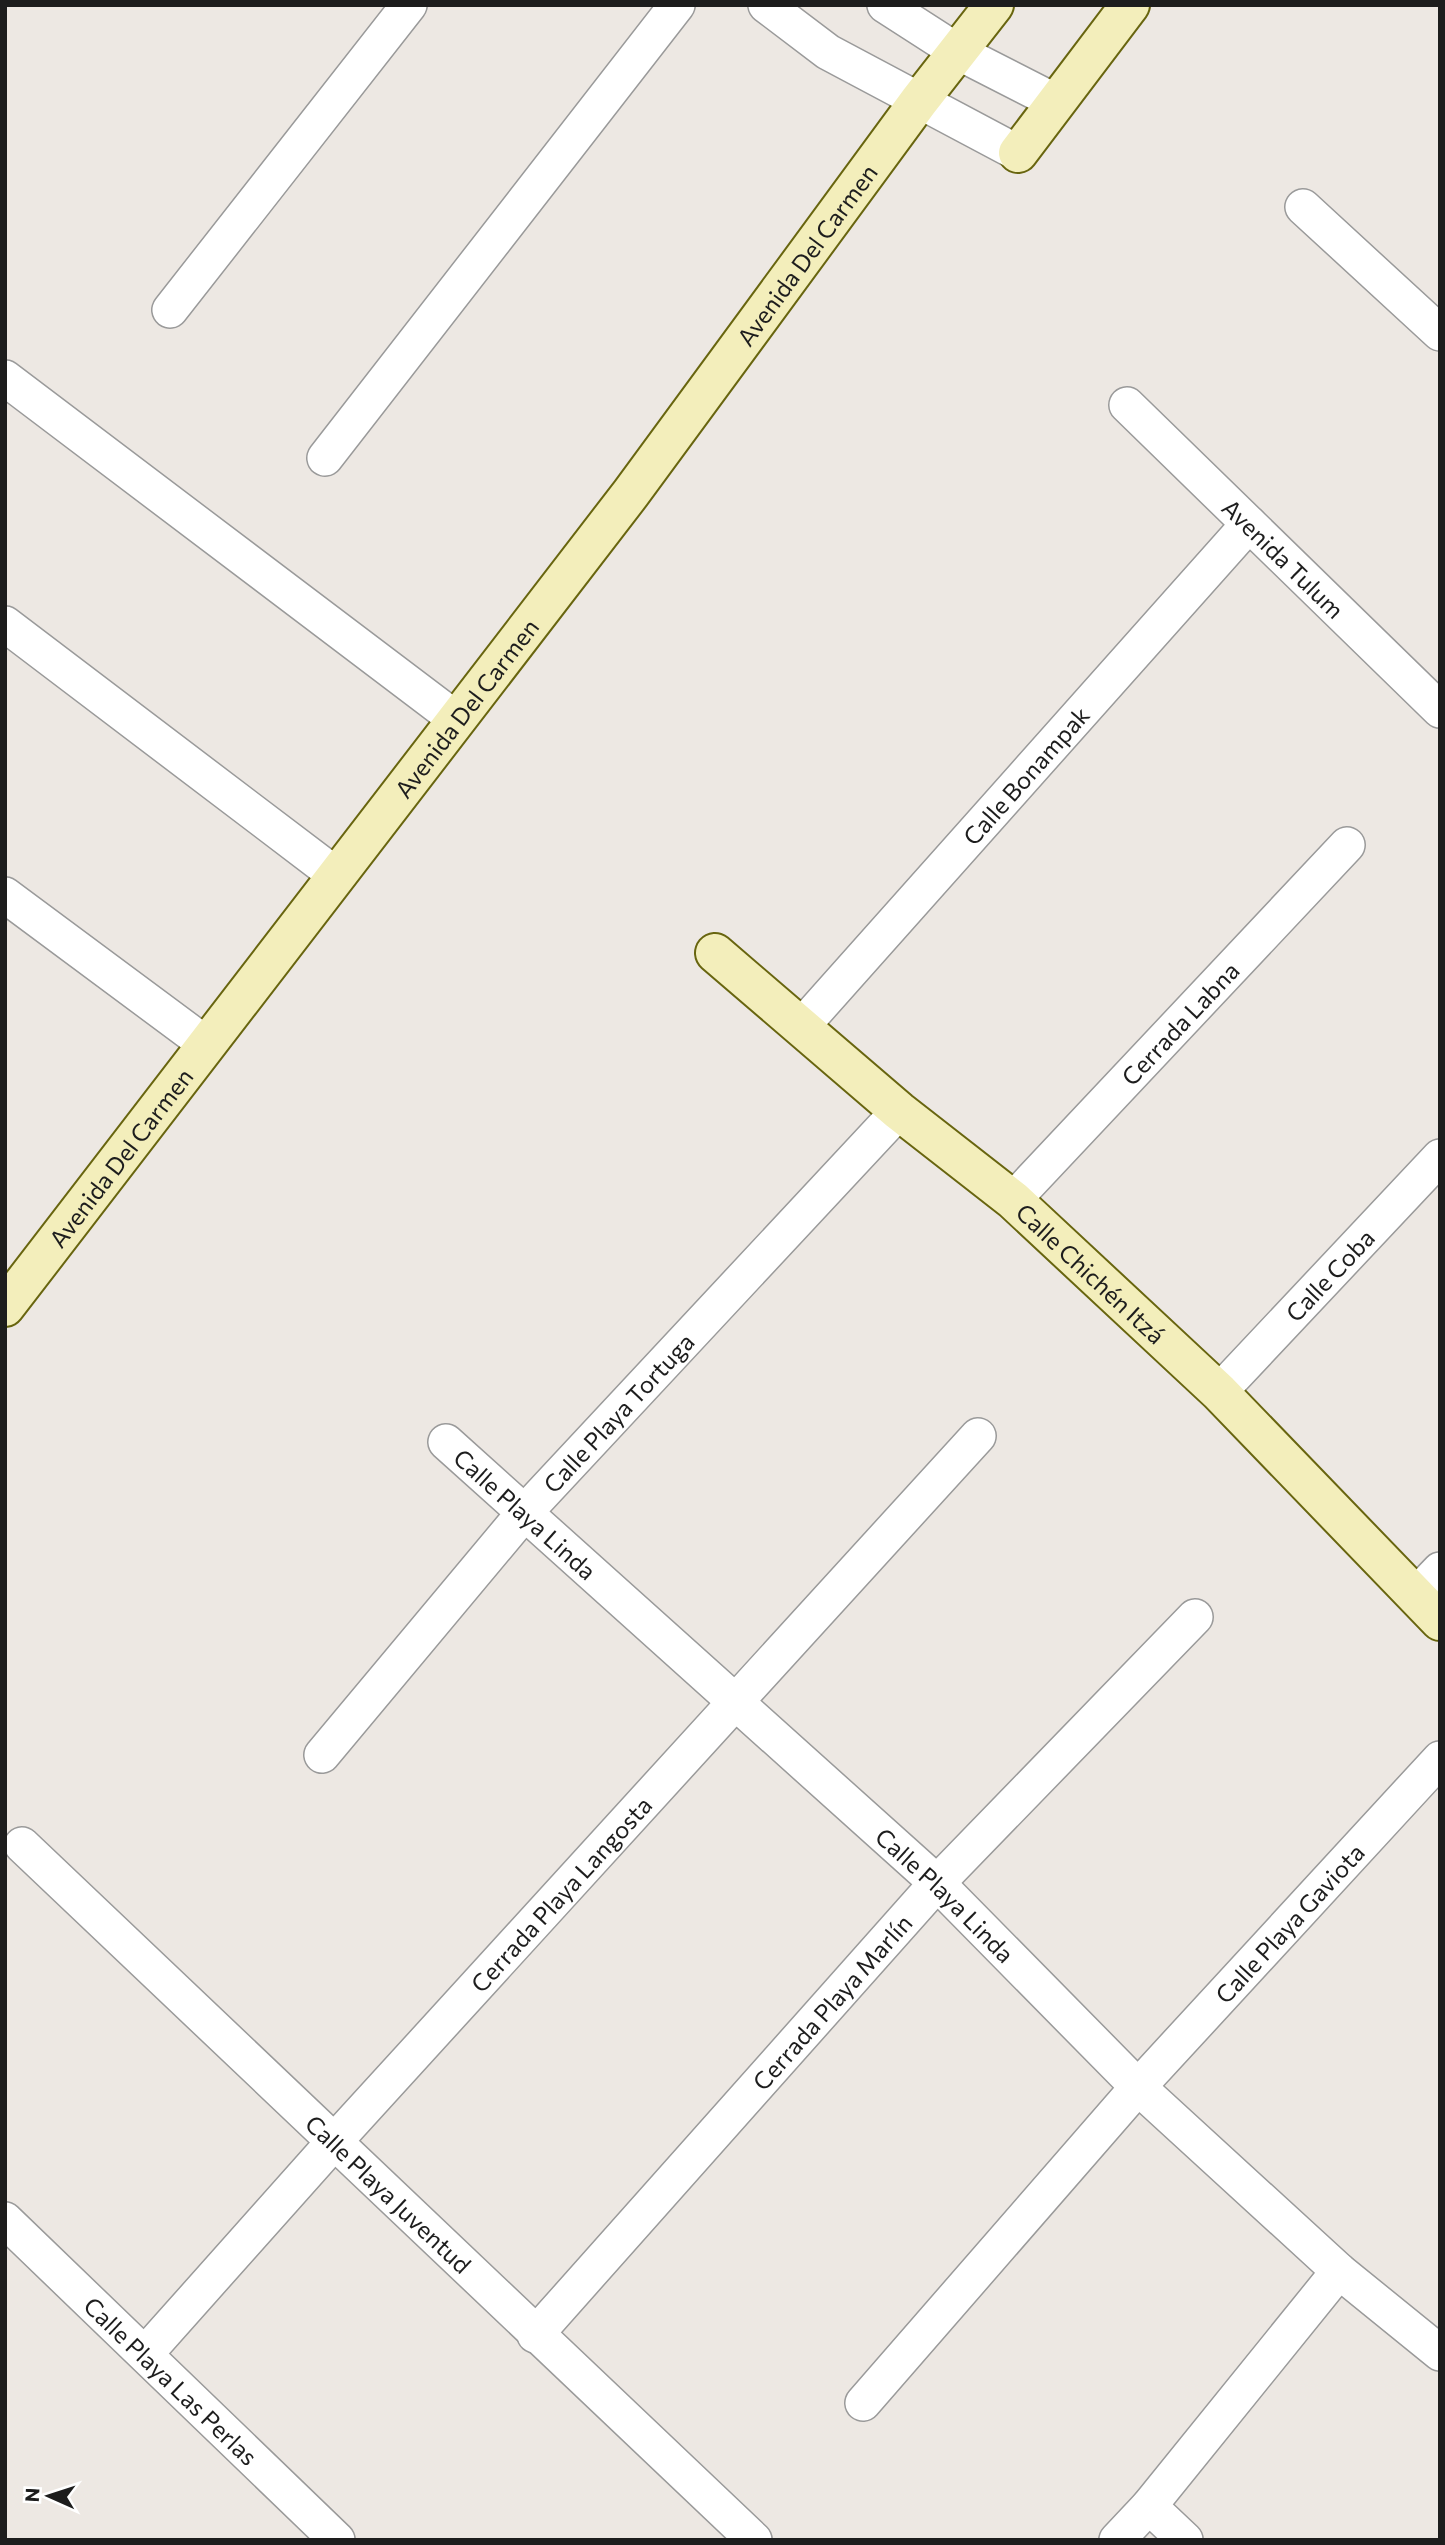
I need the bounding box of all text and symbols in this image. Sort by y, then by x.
street label: Avenida Del Carmen [730,158,883,351]
street label: Avenida Tulum [1217,492,1351,624]
street label: Avenida Del Carmen [388,612,544,803]
street label: Calle Bonampak [956,700,1095,850]
street label: Cerrada Labna [1115,955,1244,1091]
street label: Avenida Del Carmen [42,1062,198,1253]
street label: Calle Chichén Itzá [1011,1197,1171,1349]
street label: Calle Coba [1279,1223,1380,1327]
street label: Calle Playa Tortuga [537,1327,699,1498]
street label: Calle Playa Linda [448,1442,603,1585]
street label: Cerrada Playa Langosta [464,1790,657,1998]
street label: Calle Playa Linda [870,1821,1021,1968]
street label: Calle Playa Gaviota [1209,1837,1370,2009]
street label: Cerrada Playa Marlín [746,1908,917,2096]
street label: Calle Playa Juventud [300,2108,478,2279]
street label: Calle Playa Las Perlas [79,2290,264,2470]
north arrow [14,2461,84,2531]
text: N [20,2487,43,2503]

